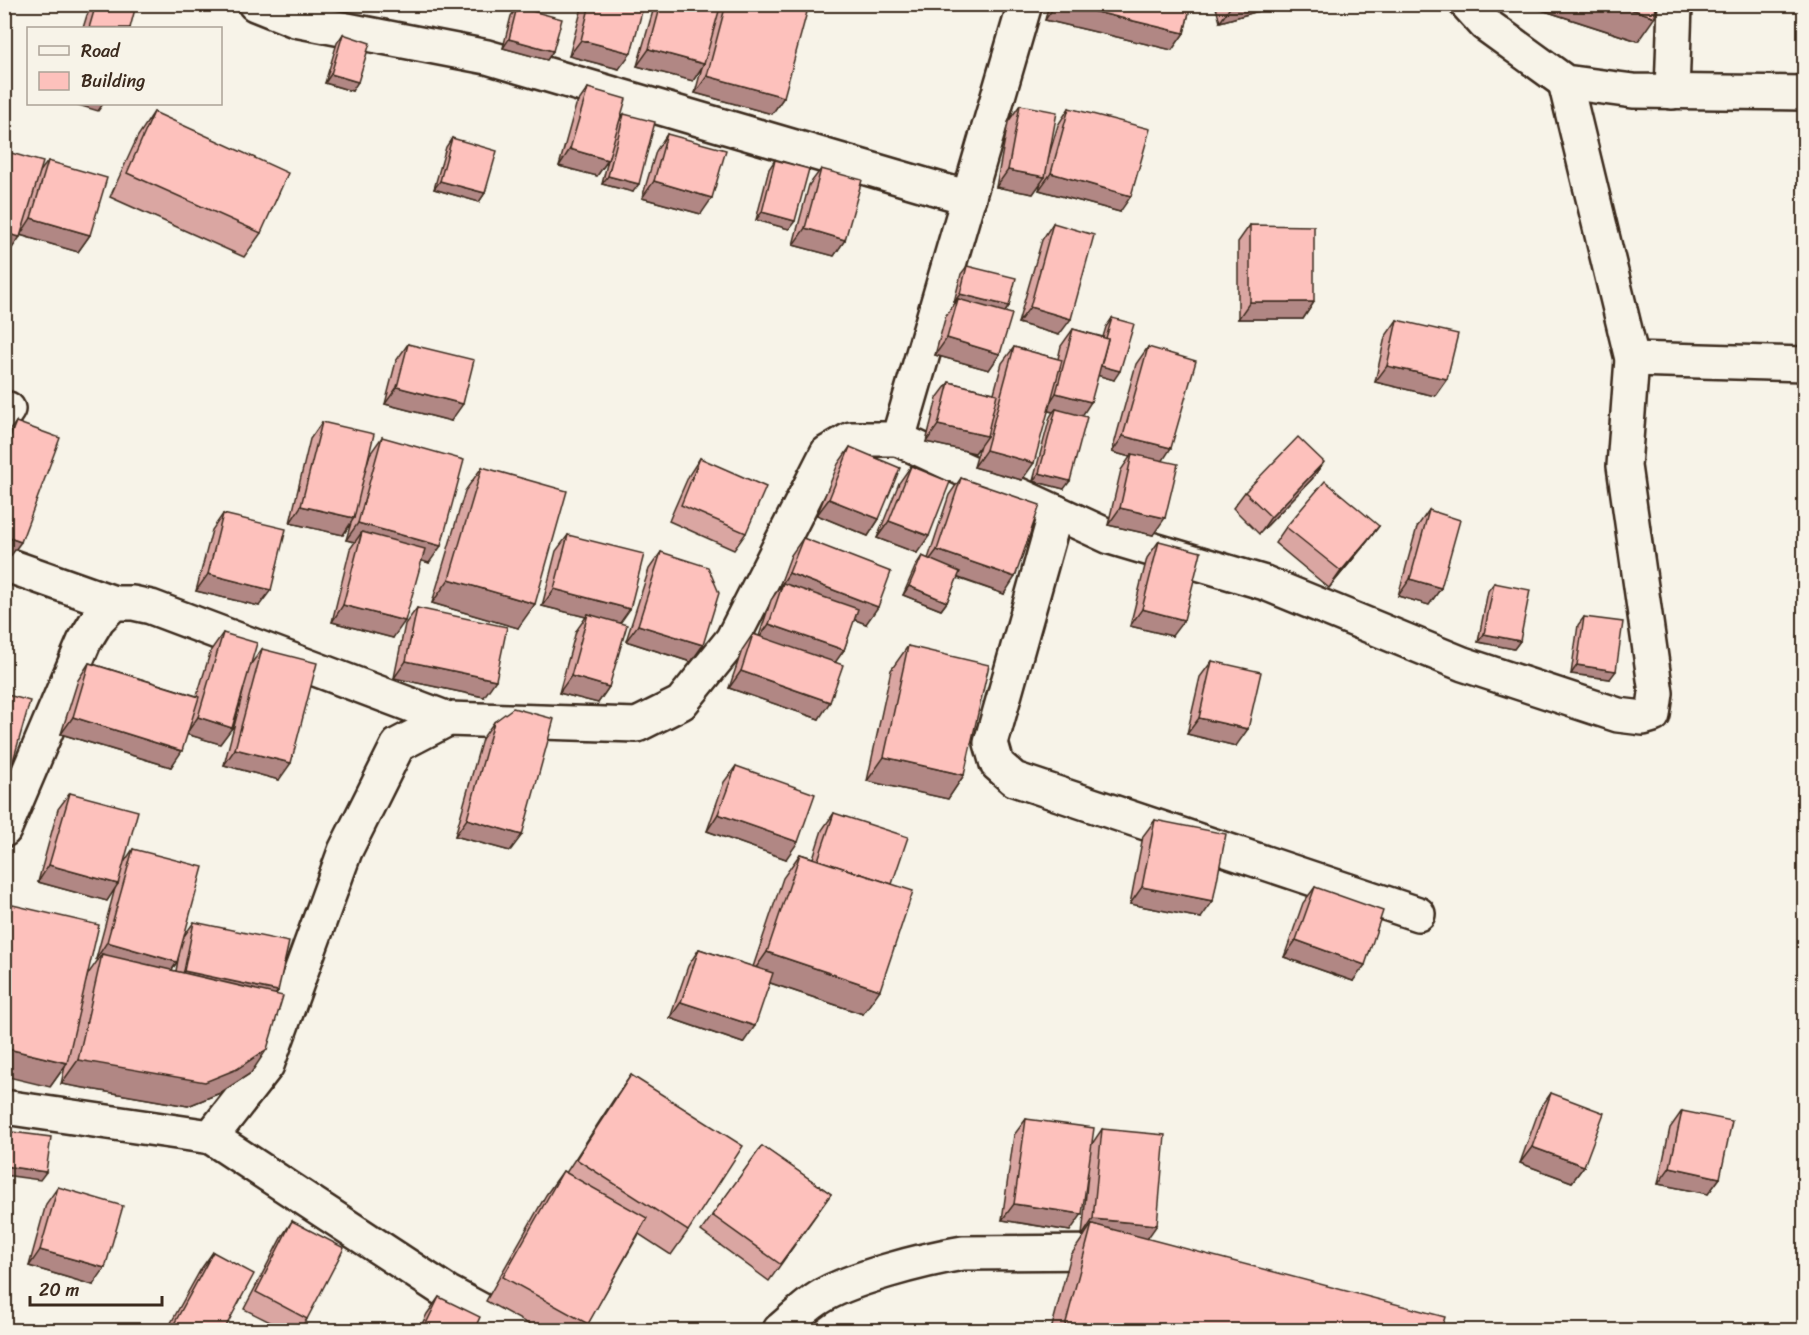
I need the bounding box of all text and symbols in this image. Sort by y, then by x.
legend [27,27,222,105]
text: Road [81,35,121,67]
text: Building [81,65,145,97]
scale bar [30,1269,162,1307]
text: 20 m [39,1274,79,1306]

